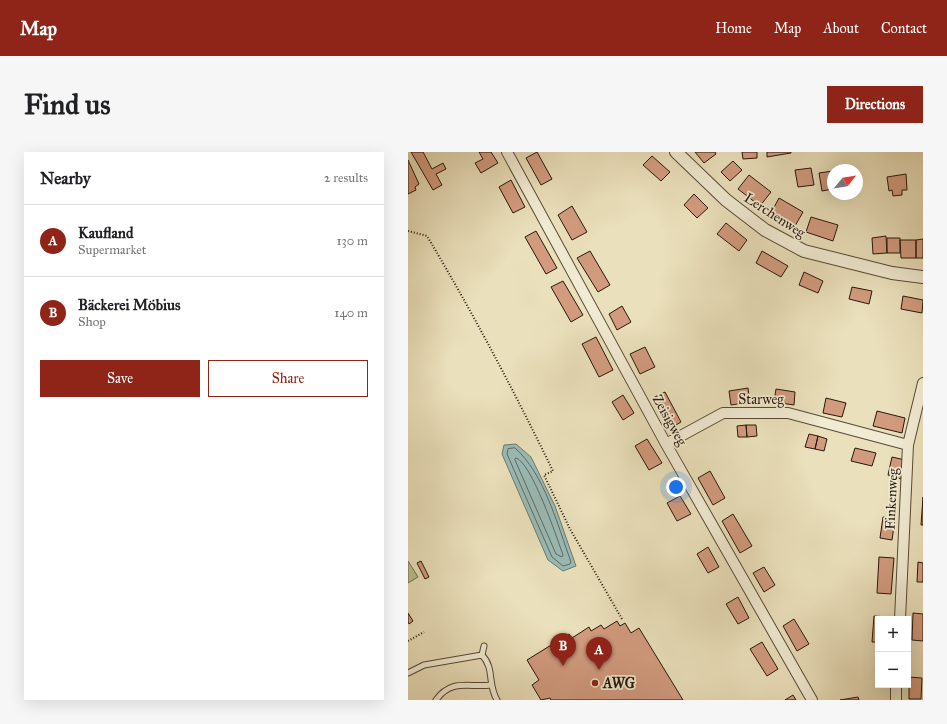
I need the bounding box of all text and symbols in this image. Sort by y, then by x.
text: Map [20,17,57,40]
text: Home [715,20,752,37]
text: Map [774,20,801,37]
text: About [823,20,859,37]
text: Contact [881,20,927,37]
button: Directions [827,86,923,123]
text: Find us [24,87,110,122]
north arrow [827,164,863,200]
text: Nearby [40,168,91,189]
text: 2 results [324,170,368,186]
street label: Lerchenweg [741,189,809,242]
text: Kaufland [78,224,133,242]
text: A [49,233,57,249]
text: 130 m [336,233,368,249]
text: Supermarket [78,242,146,258]
text: Bäckerei Möbius [78,296,180,314]
text: B [49,305,57,321]
text: 140 m [334,305,368,321]
text: Shop [78,314,106,330]
button: Save [40,360,200,397]
button: Share [208,360,368,397]
street label: Starweg [738,391,784,408]
street label: Zeisigweg [649,392,691,449]
street label: Finkenweg [881,467,902,530]
your location [666,477,686,497]
map controls [875,616,911,688]
button: + [875,616,911,652]
pin: B [550,633,576,666]
pin: A [586,637,612,670]
button: − [875,652,911,688]
place label: AWG [602,675,636,692]
marker: AWG [590,678,600,688]

